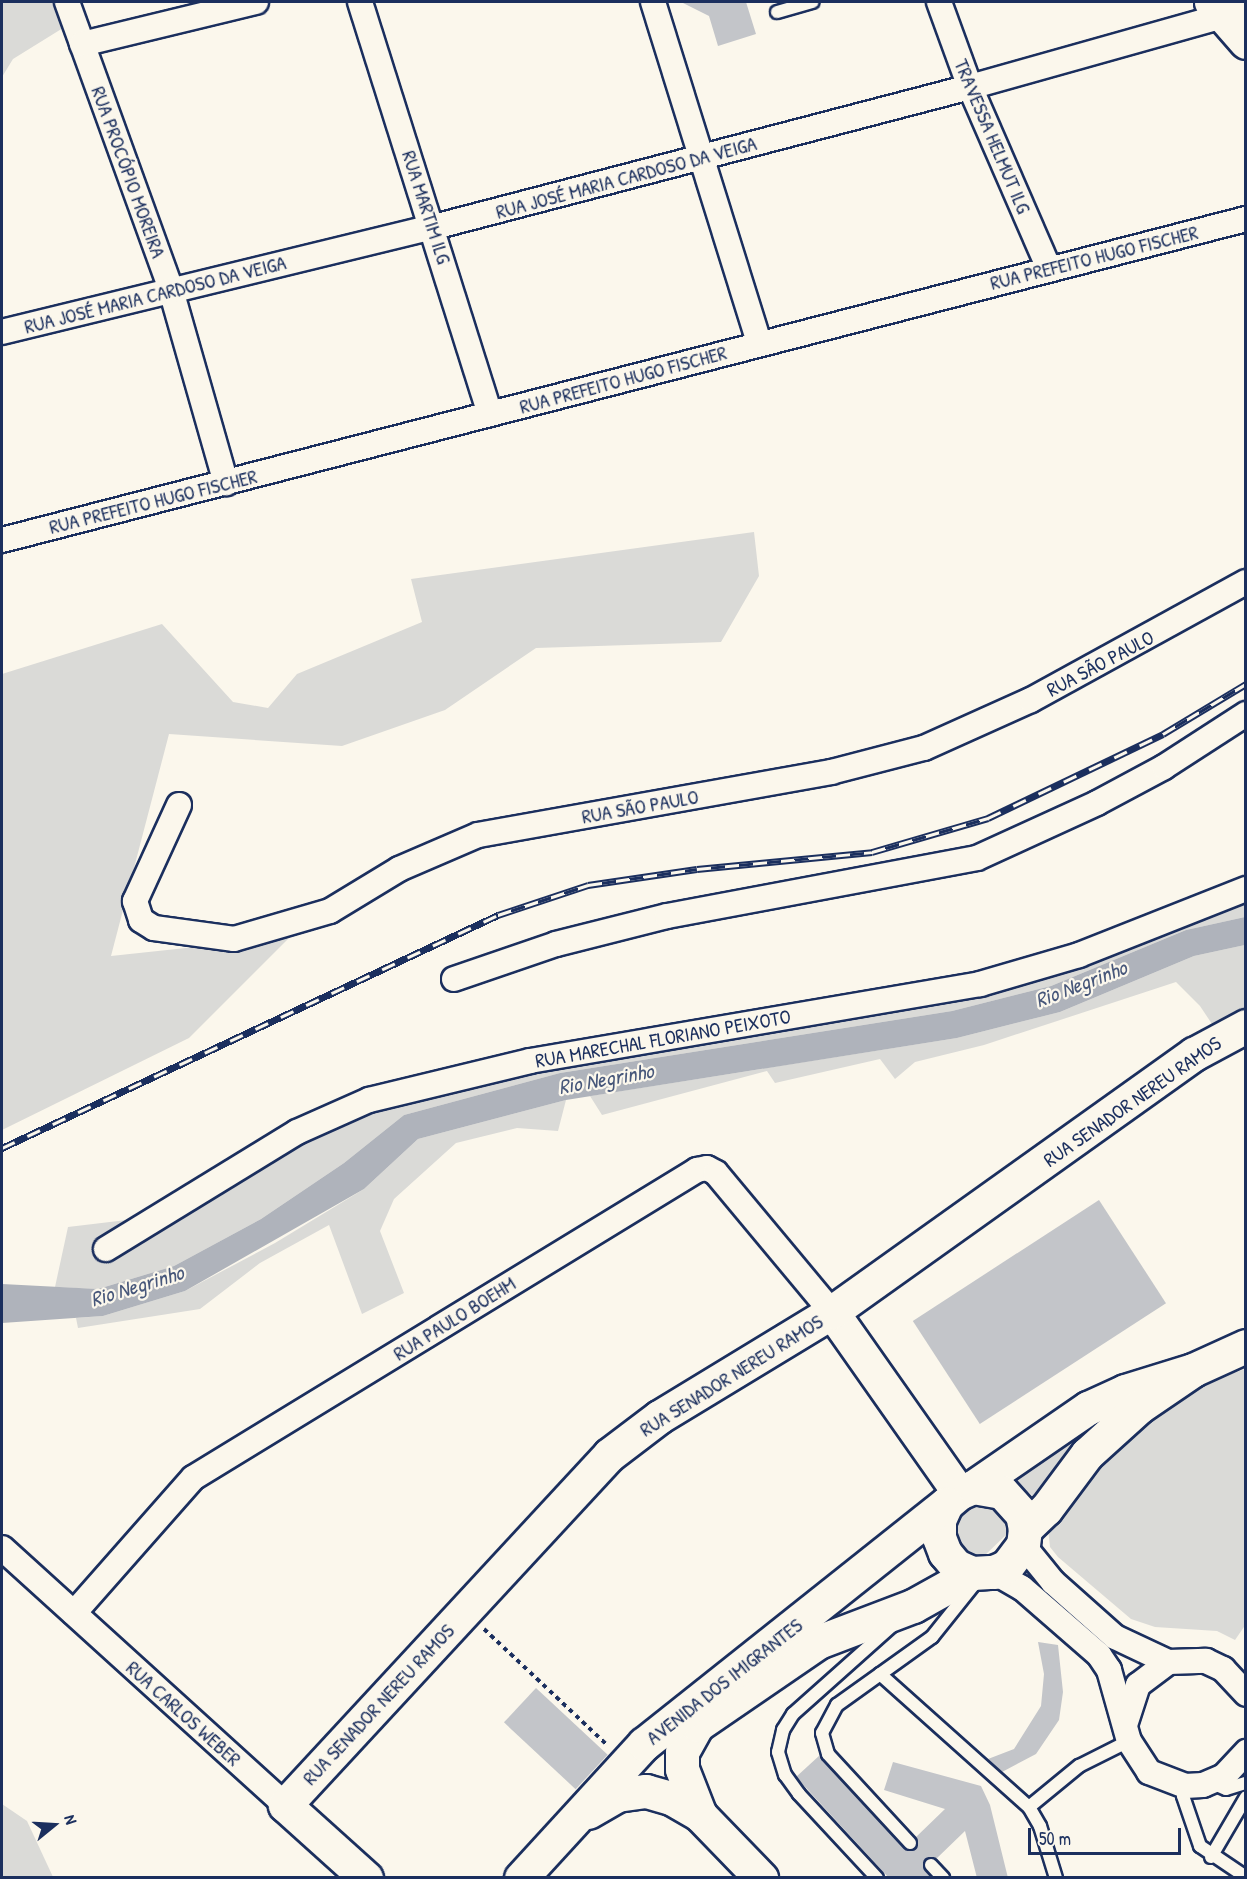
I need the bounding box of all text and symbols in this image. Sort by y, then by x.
street label: TRAVESSA HELMUT ILG [950,55,1036,217]
street label: RUA PROCÓPIO MOREIRA [87,83,171,261]
street label: RUA JOSÉ MARIA CARDOSO DA VEIGA [493,131,759,223]
street label: RUA MARTIM ILG [397,147,457,267]
street label: RUA PREFEITO HUGO FISCHER [988,220,1200,294]
street label: RUA JOSÉ MARIA CARDOSO DA VEIGA [22,250,288,338]
street label: RUA PREFEITO HUGO FISCHER [517,340,729,418]
street label: RUA PREFEITO HUGO FISCHER [47,464,259,538]
street label: RUA SÃO PAULO [1042,625,1158,701]
street label: RUA SÃO PAULO [580,784,700,828]
water label: Rio Negrinho [1032,955,1130,1013]
street label: RUA MARECHAL FLORIANO PEIXOTO [533,1004,793,1072]
street label: RUA SENADOR NEREU RAMOS [1039,1031,1225,1171]
water label: Rio Negrinho [557,1058,655,1100]
water label: Rio Negrinho [87,1260,187,1312]
street label: RUA PAULO BOEHM [389,1271,519,1365]
street label: RUA SENADOR NEREU RAMOS [635,1309,827,1441]
street label: AVENIDA DOS IMIGRANTES [641,1613,807,1749]
street label: RUA SENADOR NEREU RAMOS [297,1619,459,1789]
street label: RUA CARLOS WEBER [122,1655,246,1771]
north arrow [24,1795,84,1855]
text: N [59,1812,83,1827]
scale bar [1031,1816,1184,1854]
text: 50 m [1039,1826,1071,1851]

